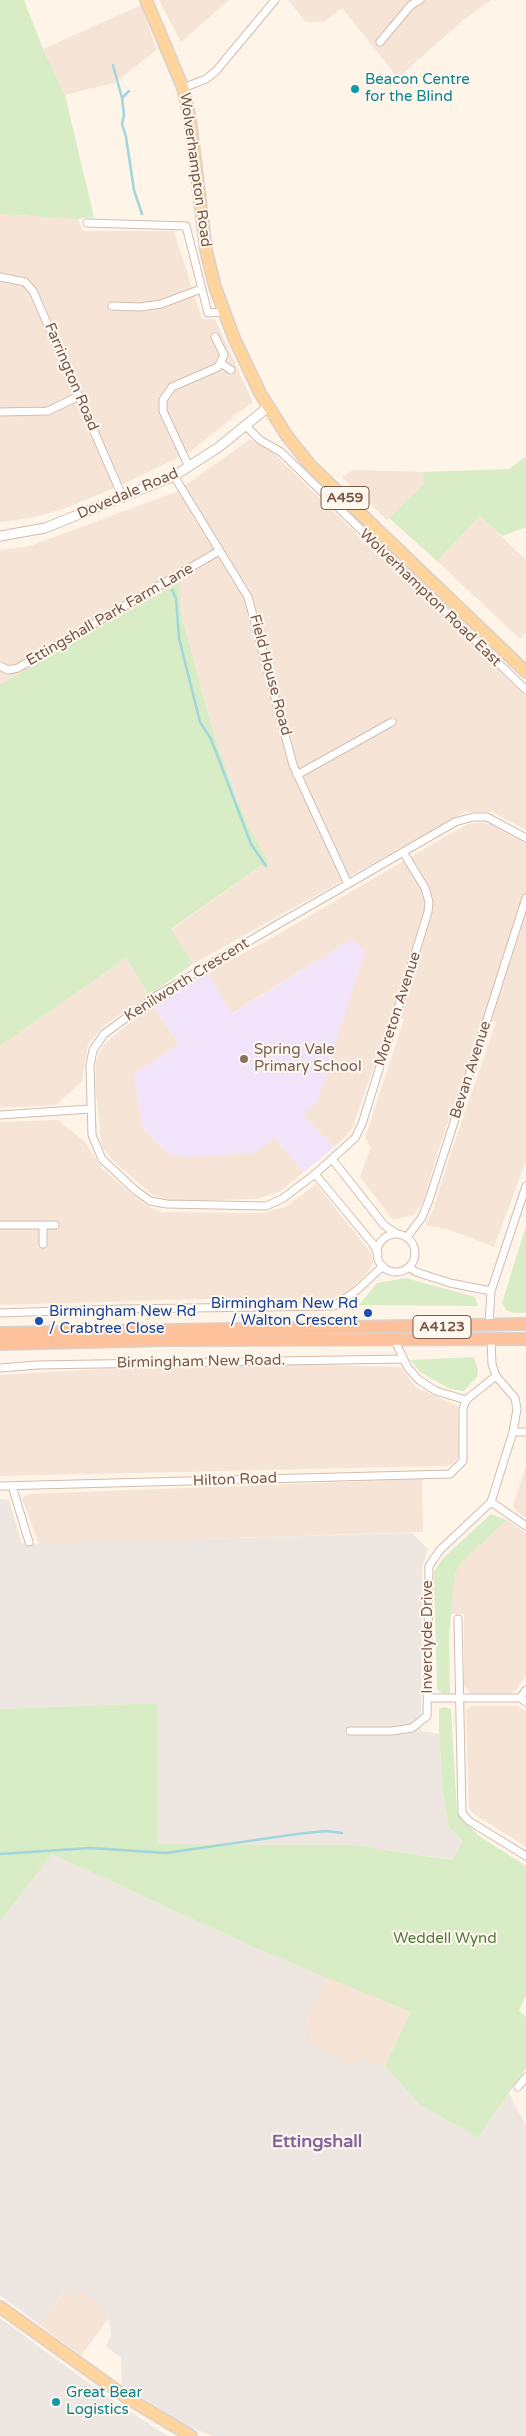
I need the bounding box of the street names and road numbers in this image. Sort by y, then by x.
street label: Wolverhampton Road [175,92,215,248]
street label: Farrington Road [40,320,102,434]
street label: Dovedale Road [75,465,181,523]
road number: A459 [321,486,369,509]
street label: Wolverhampton Road East [355,525,505,671]
street label: Ettingshall Park Farm Lane [23,560,197,670]
street label: Field House Road [245,612,295,738]
street label: Kenilworth Crescent [122,934,252,1026]
street label: Moreton Avenue [371,950,425,1068]
street label: Bevan Avenue [447,1019,495,1121]
road number: A4123 [413,1315,471,1338]
street label: Birmingham New Road. [116,1352,286,1372]
street label: Hilton Road [193,1470,277,1490]
street label: Inverclyde Drive [419,1580,437,1694]

